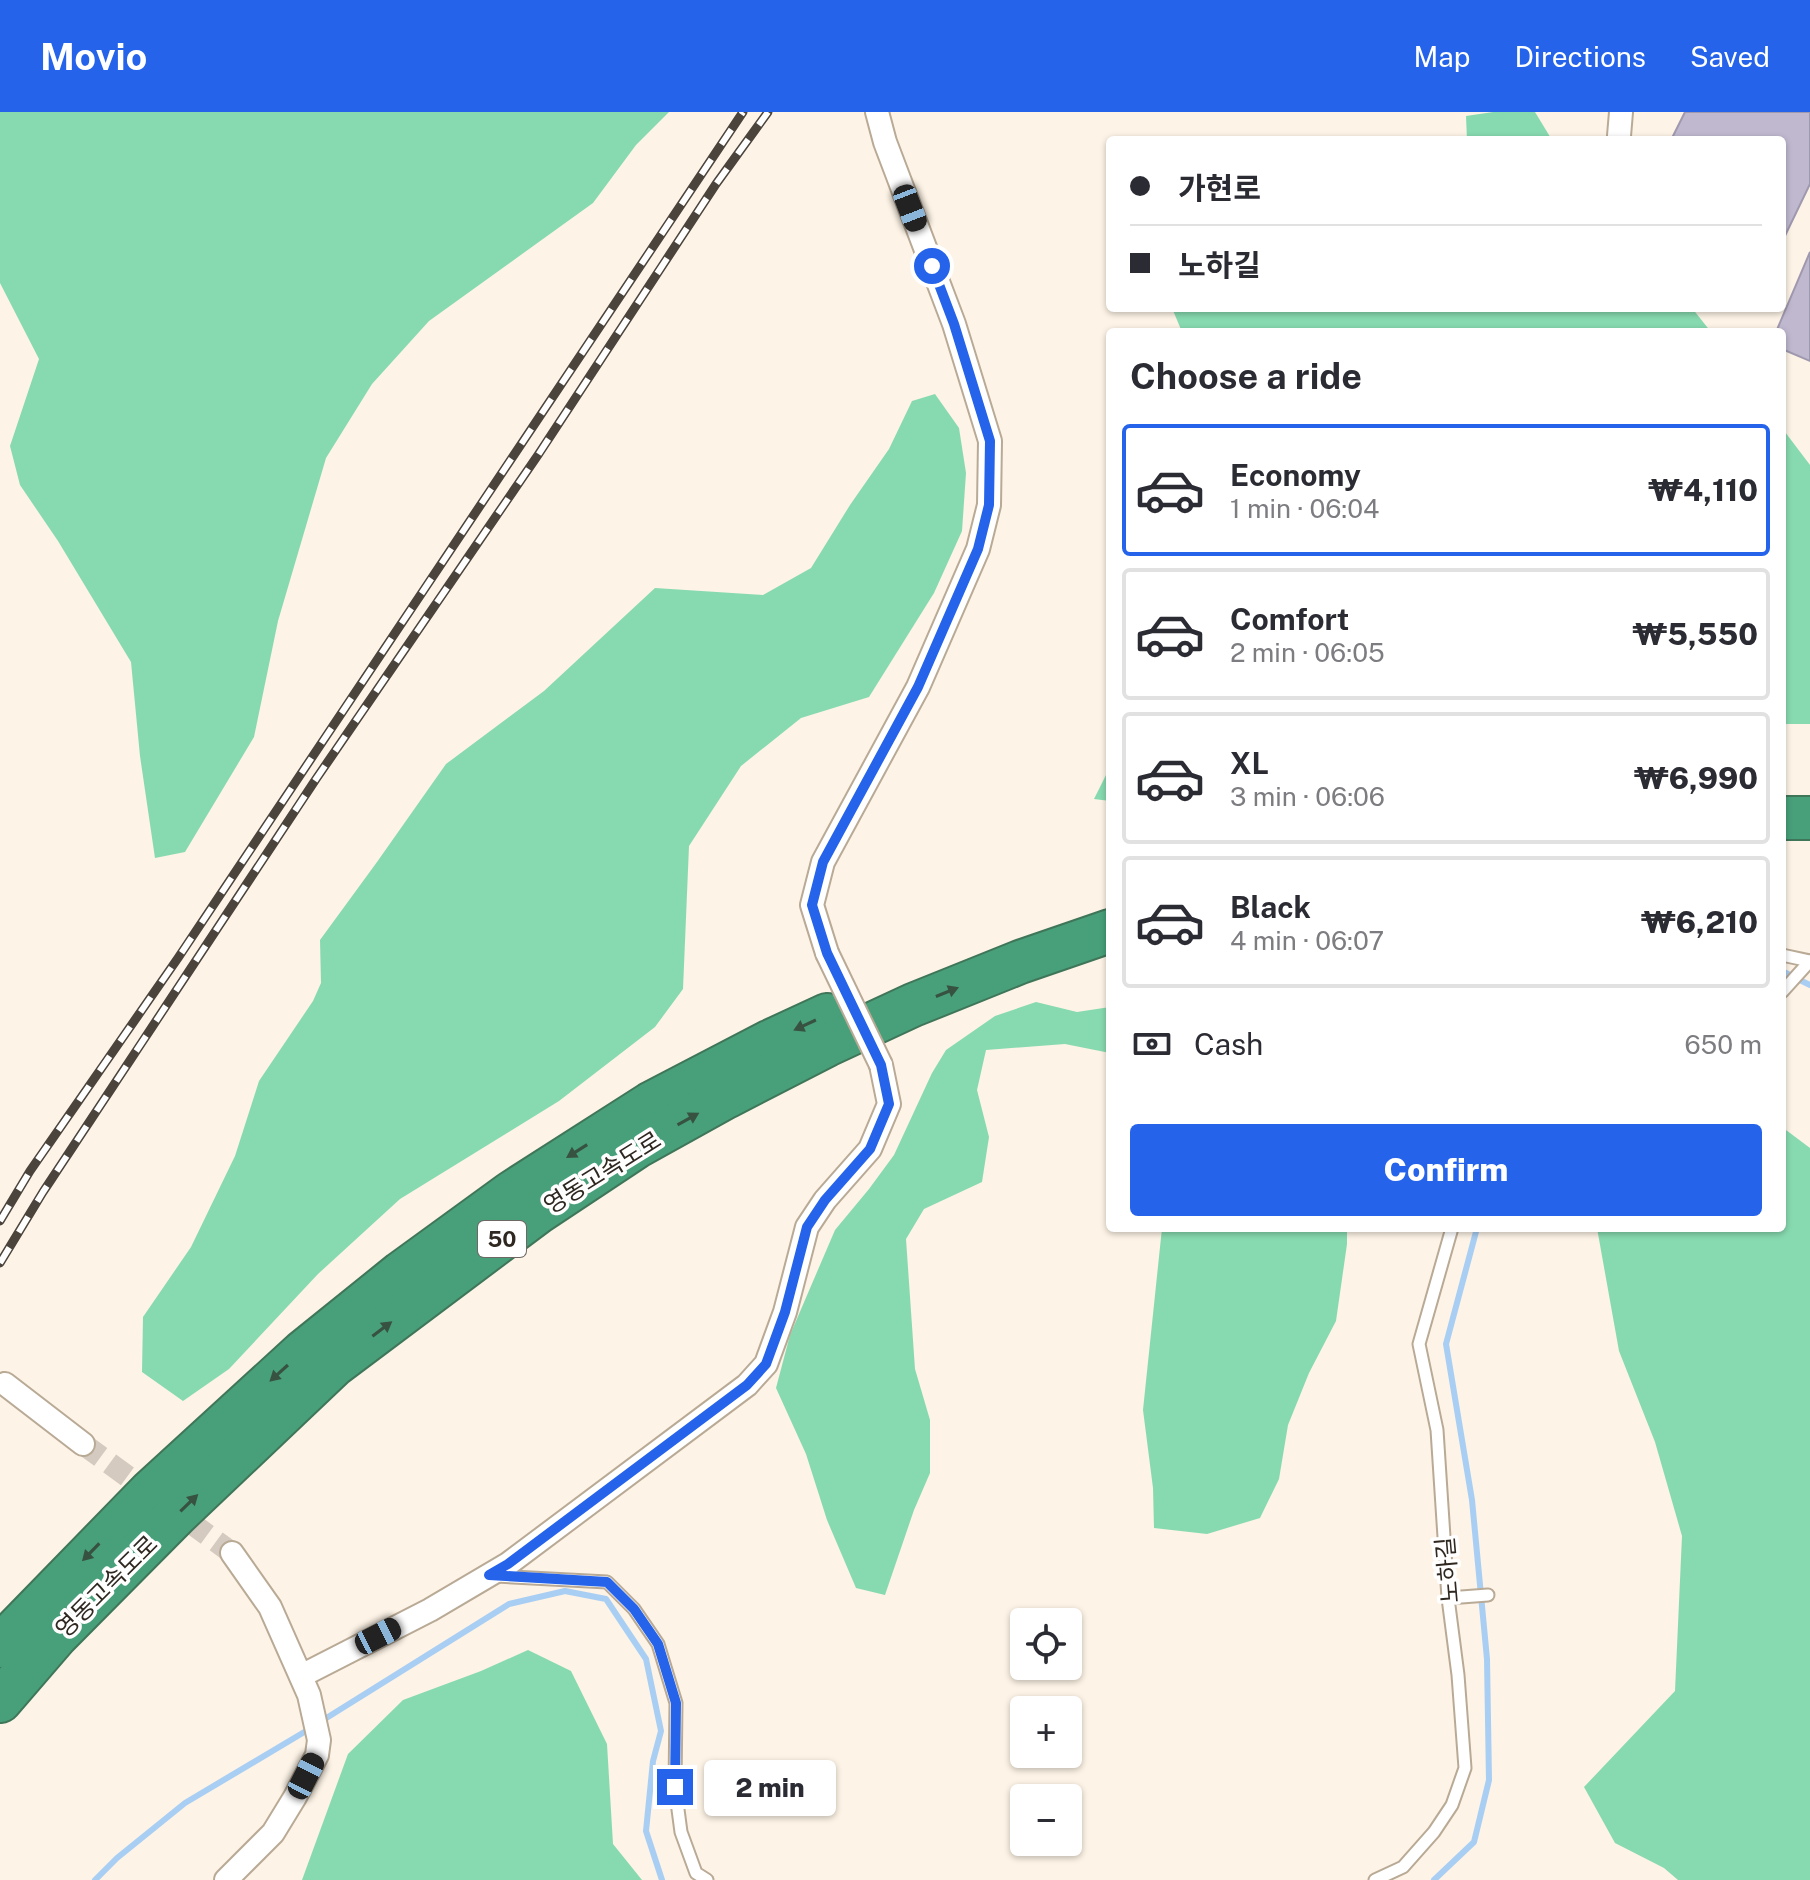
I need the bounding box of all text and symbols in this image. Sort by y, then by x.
text: Movio [40,34,147,79]
text: Map [1414,40,1470,73]
text: Directions [1514,40,1646,73]
text: Saved [1690,40,1770,73]
text: 가현로 [1178,170,1261,206]
car [890,181,930,235]
text: 노하길 [1178,247,1261,283]
route start [914,248,950,284]
text: Choose a ride [1130,355,1362,397]
icon: car [1134,454,1206,526]
text: Economy [1230,457,1361,493]
text: ₩4,110 [1648,472,1758,508]
text: 1 min · 06:04 [1230,493,1379,524]
icon: car [1134,598,1206,670]
text: Comfort [1230,601,1349,637]
text: ₩5,550 [1633,616,1758,652]
text: 2 min · 06:05 [1230,637,1385,668]
icon: car [1134,742,1206,814]
text: XL [1230,745,1269,781]
text: ₩6,990 [1634,760,1758,796]
text: 3 min · 06:06 [1230,781,1385,812]
icon: car [1134,886,1206,958]
text: Black [1230,889,1311,925]
text: ₩6,210 [1641,904,1758,940]
text: 4 min · 06:07 [1230,925,1384,956]
one-way arrow [935,985,959,998]
one-way arrow [793,1018,816,1032]
icon: cash [1130,1022,1174,1066]
text: Cash [1194,1026,1263,1062]
text: 650 m [1684,1029,1762,1060]
one-way arrow [677,1112,700,1125]
button: Confirm [1130,1124,1762,1216]
street label: 영동고속도로 [538,1125,666,1219]
one-way arrow [566,1143,588,1157]
road number: 50 [478,1221,526,1257]
one-way arrow [372,1321,392,1337]
one-way arrow [270,1364,289,1382]
one-way arrow [179,1494,198,1512]
street label: 영동고속도로 [49,1529,163,1643]
street label: 노하길 [1430,1536,1464,1604]
one-way arrow [82,1542,101,1561]
map controls [1010,1608,1082,1856]
button: locate [1010,1608,1082,1680]
car [351,1614,405,1658]
button: + [1010,1696,1082,1768]
car [284,1749,328,1803]
callout: 2 min [703,1759,835,1815]
route end [657,1769,693,1805]
text: 2 min [735,1772,805,1803]
button: − [1010,1784,1082,1856]

